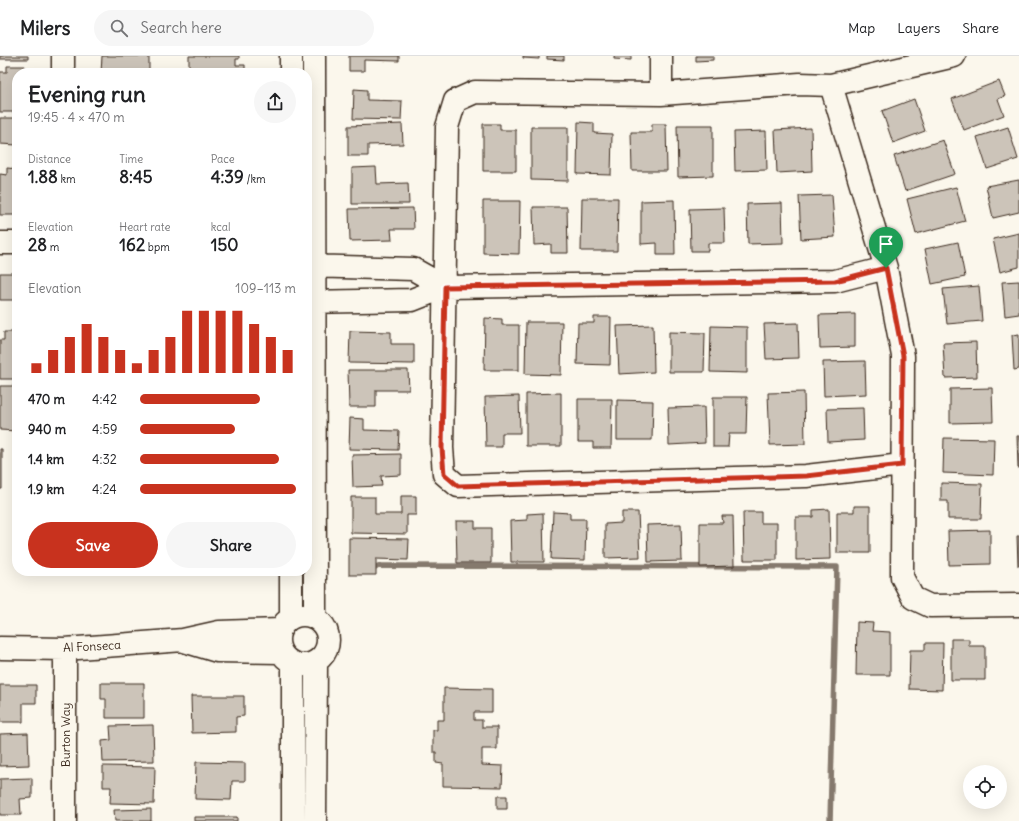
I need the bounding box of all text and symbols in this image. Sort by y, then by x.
search box [94,10,374,46]
text: Milers [20,16,70,40]
icon: search [108,17,130,39]
text: Search here [140,18,222,37]
text: Map [848,19,875,37]
text: Layers [897,19,940,37]
text: Share [962,19,999,37]
text: Evening run [28,80,146,108]
button: share [254,81,296,123]
text: 19:45 · 4 × 470 m [28,109,125,126]
text: Distance [28,152,71,166]
text: Time [119,152,143,166]
text: Pace [211,152,235,166]
text: 1.88 [28,166,58,188]
text: 8:45 [119,166,153,188]
text: 4:39 [211,166,244,188]
text: km [58,172,76,186]
text: /km [244,172,266,186]
text: Elevation [28,220,73,234]
text: Heart rate [119,220,170,234]
text: kcal [211,220,230,234]
pin [869,227,903,268]
icon: arrive [875,233,897,255]
text: 28 [28,234,47,256]
text: 162 [119,234,145,256]
text: 150 [211,234,238,256]
text: m [47,240,59,254]
text: bpm [145,240,170,254]
text: Elevation [28,280,81,297]
text: 109–113 m [235,280,296,297]
text: 470 m [28,391,65,408]
text: 4:42 [92,391,117,408]
text: 940 m [28,421,66,438]
text: 4:59 [92,421,117,438]
text: 1.4 km [28,451,64,468]
text: 4:32 [92,451,117,468]
text: 1.9 km [28,481,64,498]
text: 4:24 [92,481,117,498]
button: Save [28,522,158,568]
button: Share [166,522,296,568]
street label: Al Fonseca [63,637,121,655]
street label: Burton Way [58,703,73,767]
map controls [963,765,1007,809]
button: locate [963,765,1007,809]

